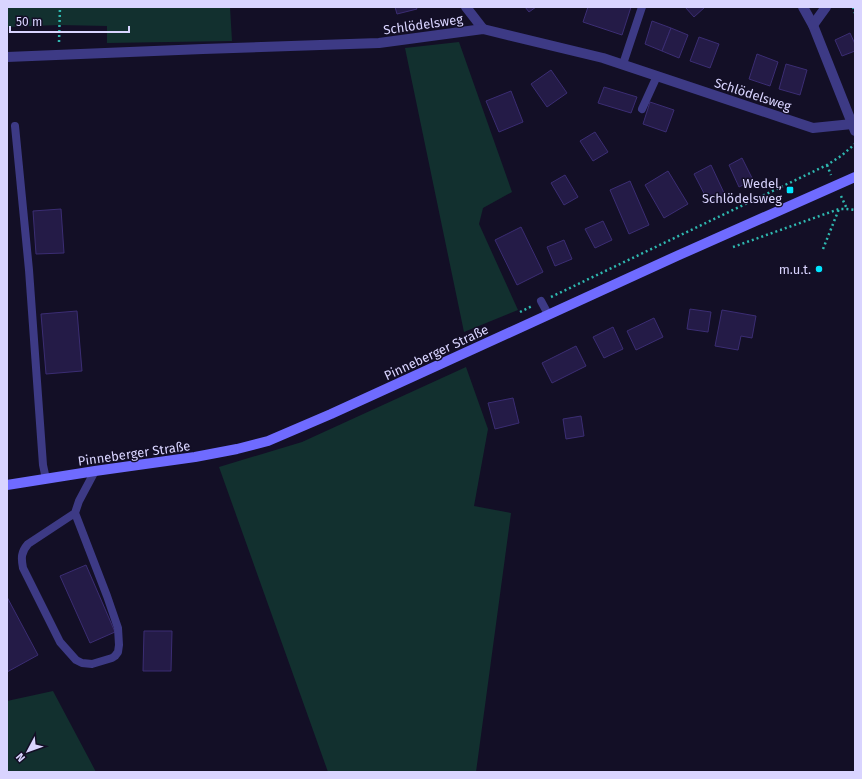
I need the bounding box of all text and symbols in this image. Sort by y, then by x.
scale bar [10,8,129,34]
street label: Schlödelsweg [382,11,464,37]
text: 50 m [16,15,42,29]
street label: Schlödelsweg [712,75,793,114]
place label: Wedel, Schlödelsweg [702,176,782,206]
marker: Wedel, Schlödelsweg [785,185,795,195]
place label: m.u.t. [779,262,811,277]
marker: m.u.t. [814,264,824,274]
street label: Pinneberger Straße [382,322,491,383]
street label: Pinneberger Straße [77,438,191,469]
north arrow [8,731,48,771]
text: N [14,750,28,764]

